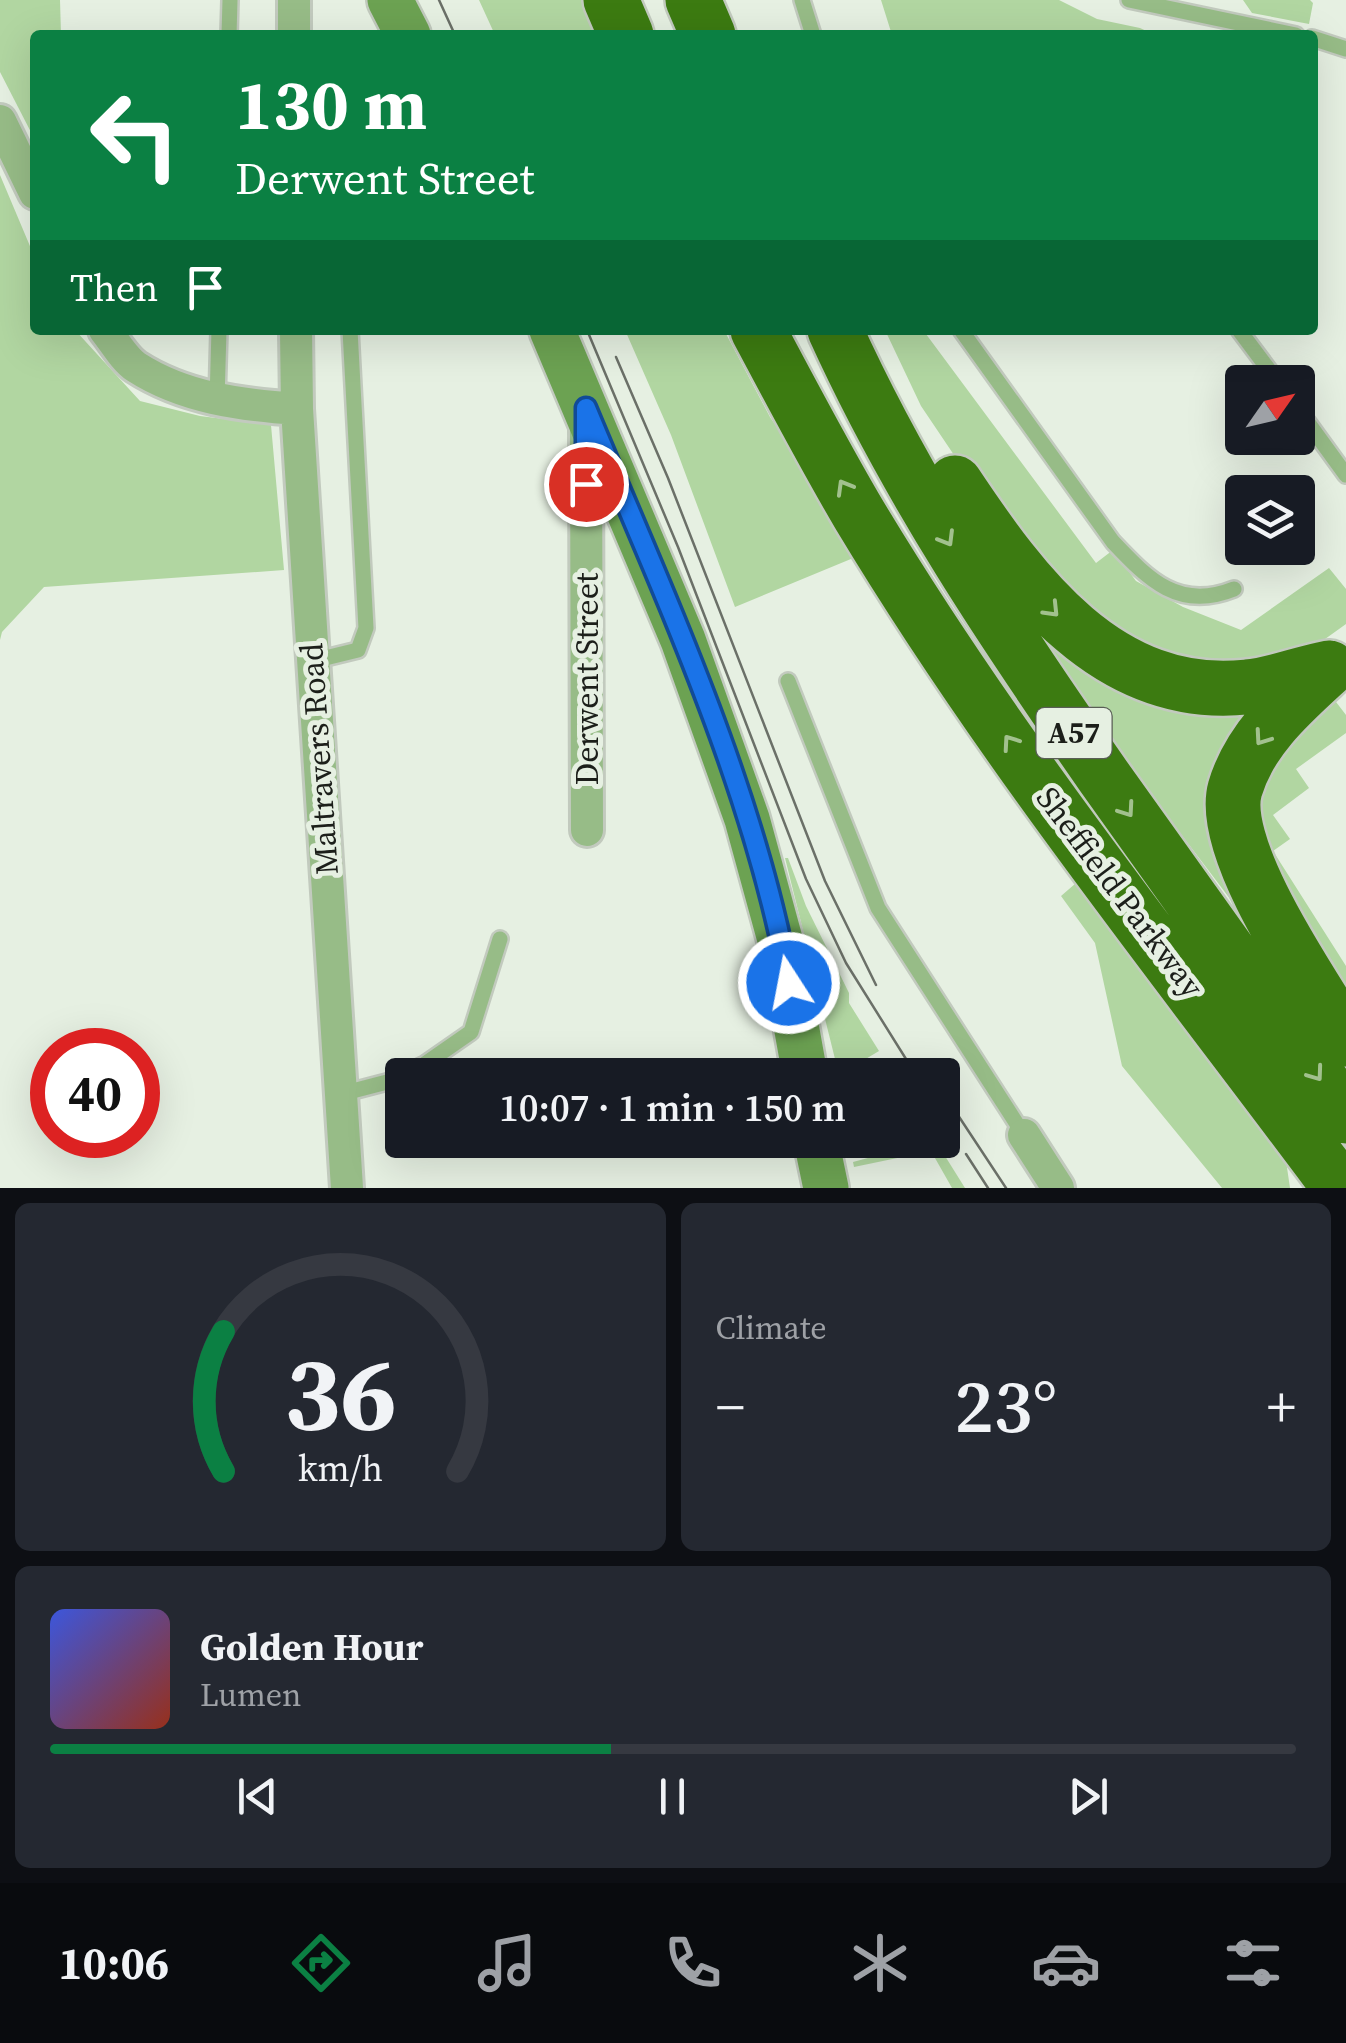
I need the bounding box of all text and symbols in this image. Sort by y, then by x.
text: 130 m [235,56,427,152]
icon: left [70,70,200,200]
text: Derwent Street [235,147,534,209]
icon: arrive [178,260,233,315]
text: Then [70,262,158,314]
north arrow [1225,365,1315,455]
map controls [1225,365,1315,565]
pin [544,442,629,527]
icon: arrive [559,457,614,512]
button: layers [1225,475,1315,565]
one-way arrow [837,480,856,498]
one-way arrow [935,528,955,546]
street label: Derwent Street [565,572,609,785]
one-way arrow [1040,598,1058,616]
street label: Maltravers Road [289,642,349,876]
road number: A57 [1036,708,1112,758]
one-way arrow [1256,727,1274,745]
one-way arrow [1004,735,1022,753]
street label: Sheffield Parkway [1026,778,1214,1007]
one-way arrow [1115,798,1133,817]
position arrow [737,931,841,1035]
speed limit sign: 40 [30,1028,160,1158]
one-way arrow [1304,1063,1322,1081]
text: 10:07 · 1 min · 150 m [499,1082,846,1134]
text: Climate [716,1306,827,1350]
text: 36 [284,1321,397,1464]
text: 23° [954,1354,1057,1457]
text: − [716,1369,745,1444]
text: + [1267,1369,1296,1444]
text: km/h [298,1444,383,1493]
text: Golden Hour [200,1621,423,1673]
text: Lumen [200,1673,302,1717]
icon: previous [230,1769,285,1824]
icon: pause [645,1769,700,1824]
icon: next [1061,1769,1116,1824]
icon: directions [286,1928,356,1998]
icon: music [472,1928,542,1998]
icon: phone [658,1928,728,1998]
icon: climate [845,1928,915,1998]
icon: car [1031,1928,1101,1998]
icon: filters [1218,1928,1288,1998]
text: 10:06 [58,1932,169,1994]

